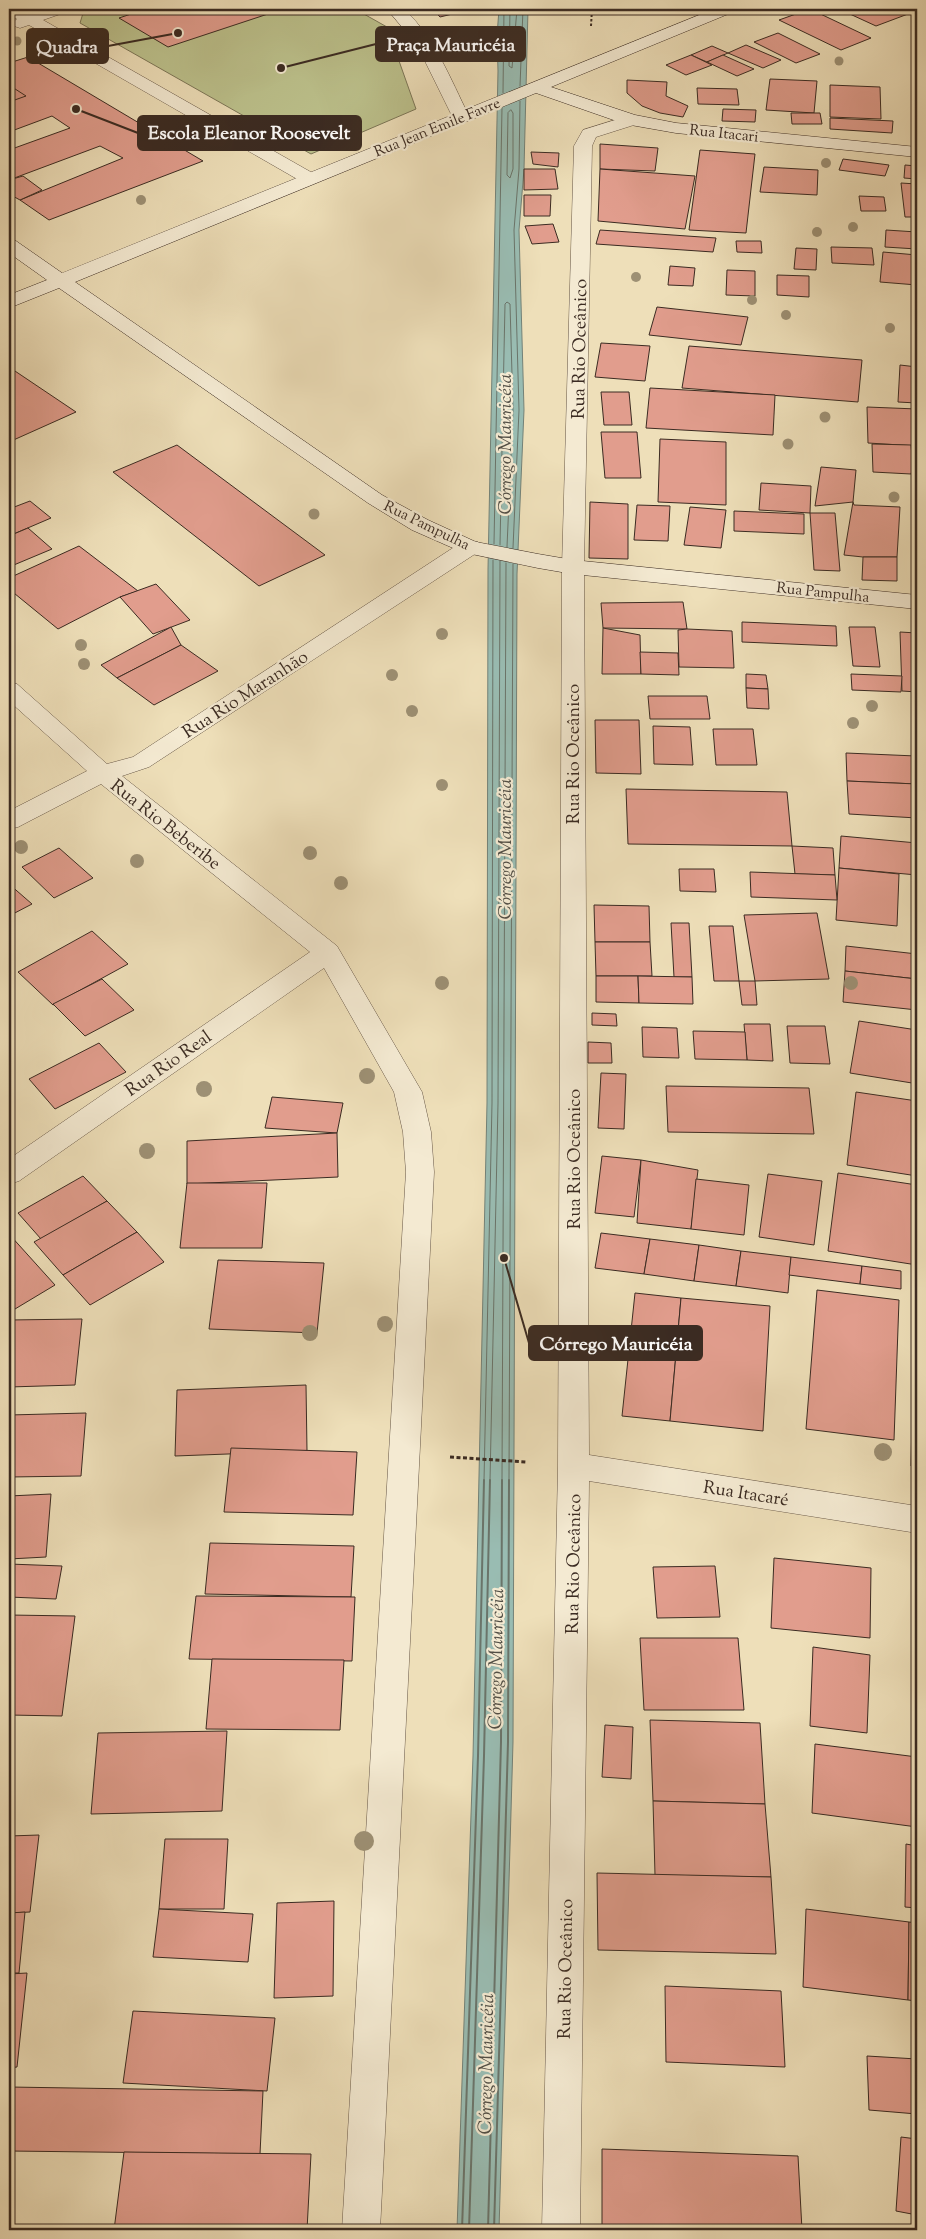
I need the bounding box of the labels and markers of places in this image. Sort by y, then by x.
callout: Praça Mauricéia [376,27,525,61]
callout: Quadra [27,29,108,63]
callout: Escola Eleanor Roosevelt [138,116,361,150]
callout: Córrego Mauricéia [529,1326,702,1360]

